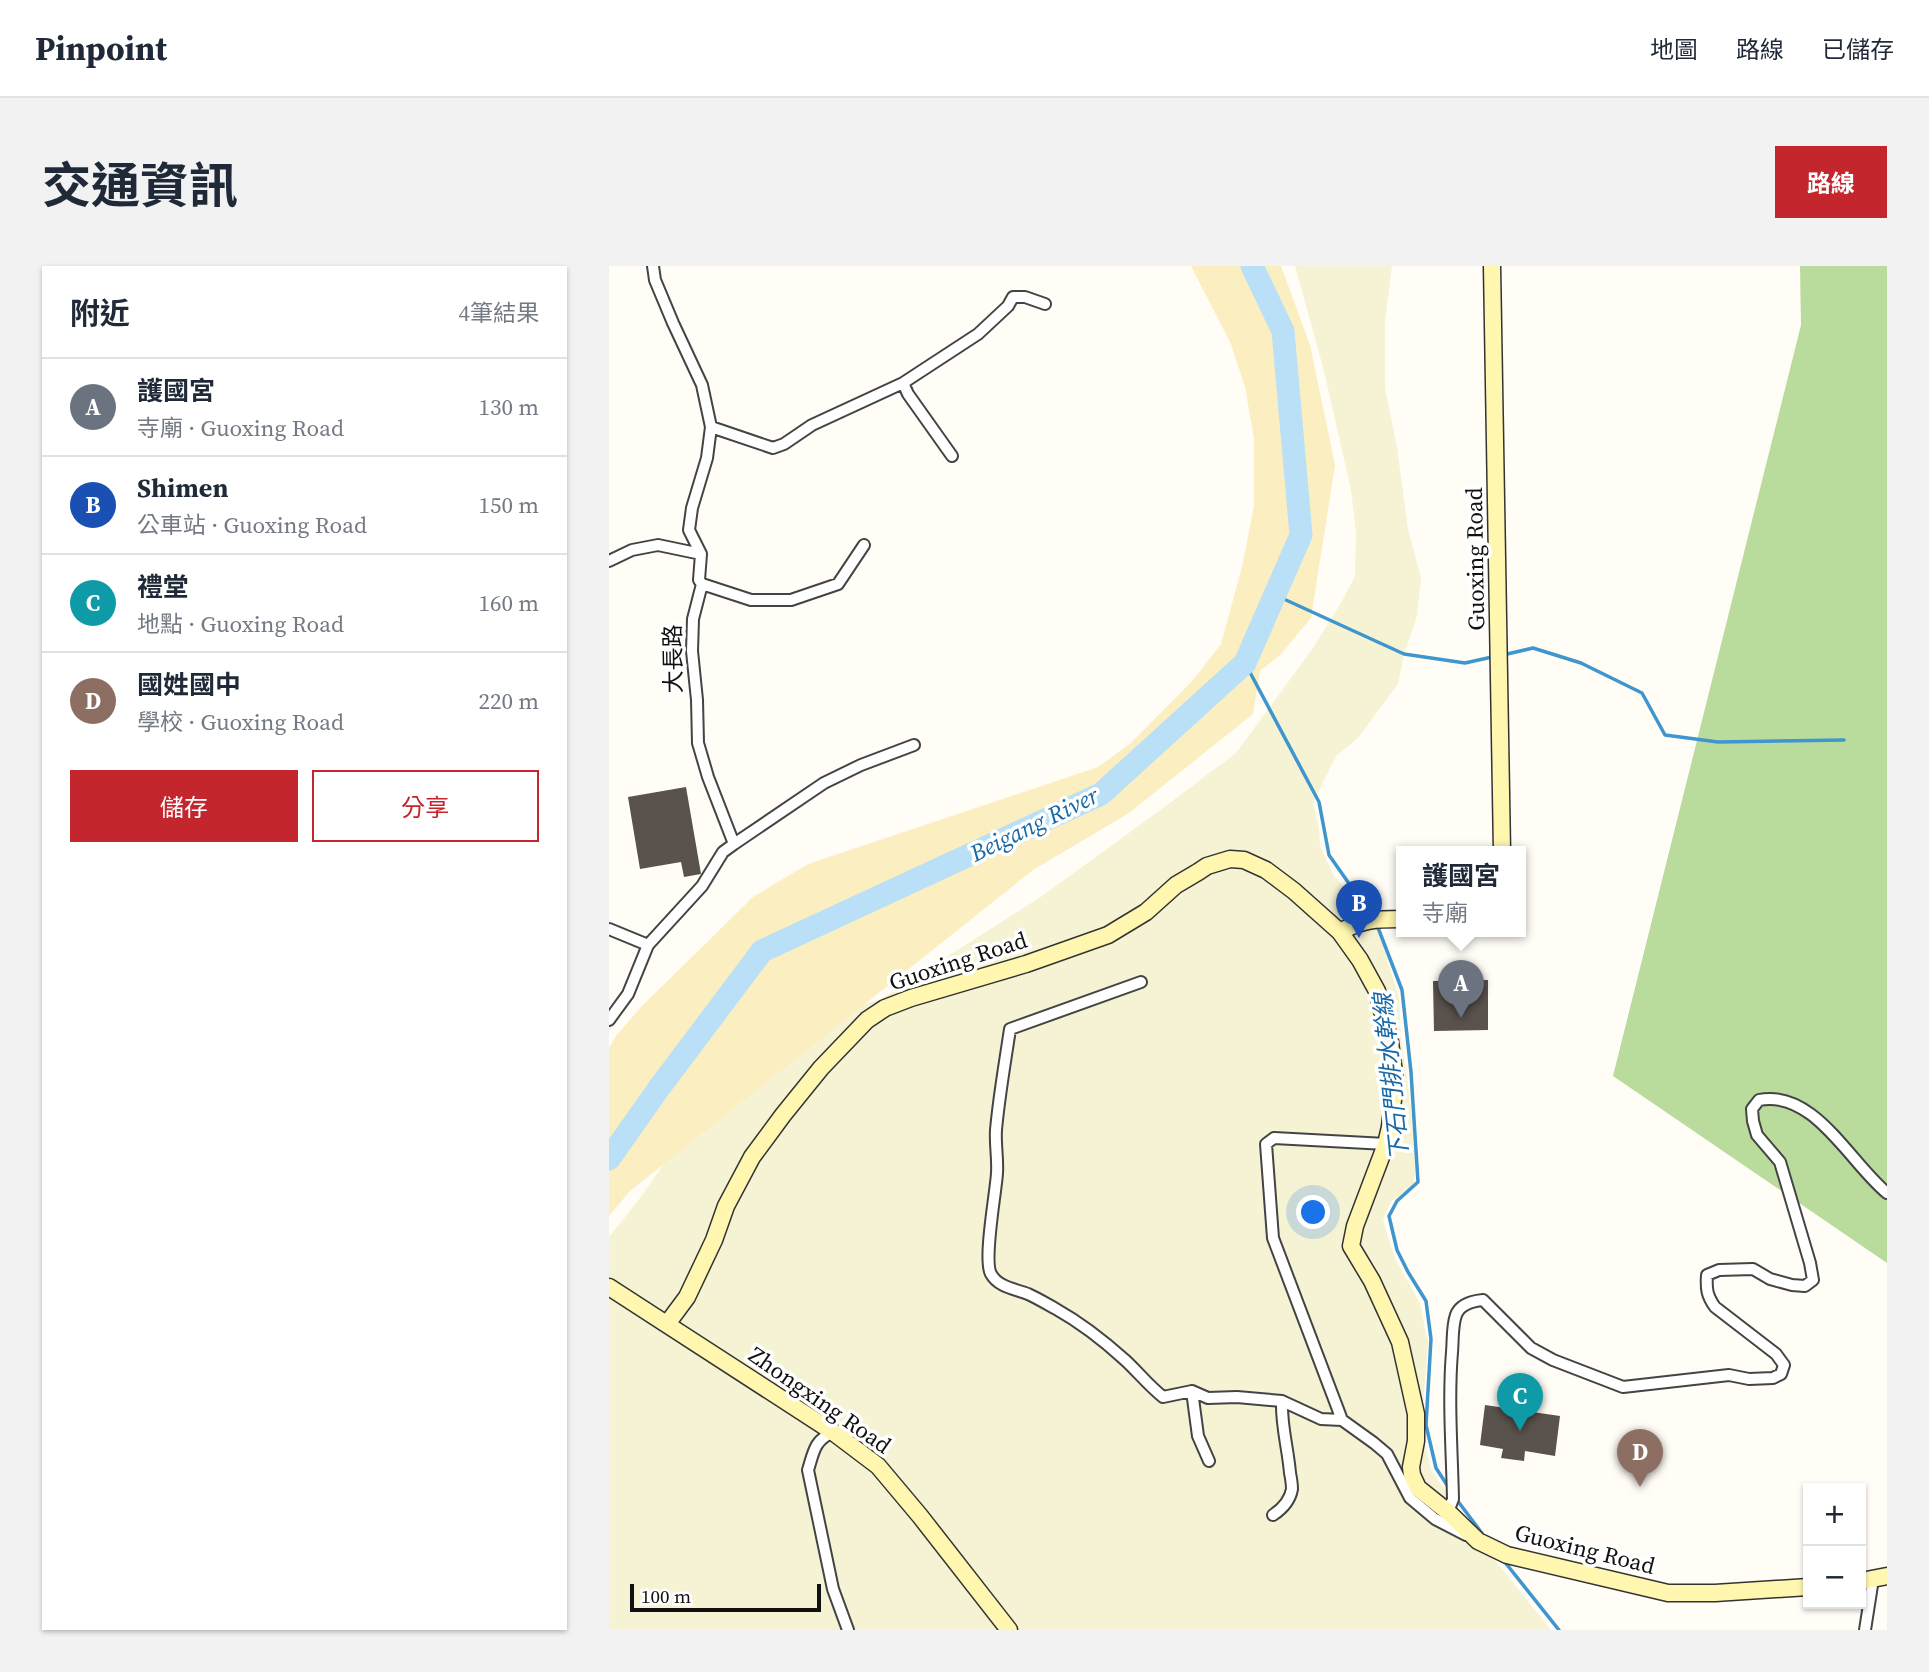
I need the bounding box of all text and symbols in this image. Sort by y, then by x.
text: Pinpoint [35,26,167,71]
text: 地圖 [1650,33,1698,66]
text: 路線 [1736,33,1784,66]
text: 已儲存 [1822,33,1894,66]
button: 路線 [1775,146,1887,218]
text: 交通資訊 [42,152,238,219]
text: 附近 [70,293,130,334]
text: 4筆結果 [459,297,539,329]
text: 護國宮 [137,373,215,409]
text: A [85,391,101,423]
text: 130 m [478,391,539,423]
text: 寺廟 · Guoxing Road [137,412,344,444]
text: Shimen [137,470,228,506]
street label: Guoxing Road [1458,487,1492,631]
text: B [86,489,100,521]
text: 150 m [478,489,539,521]
text: 公車站 · Guoxing Road [137,509,367,541]
text: 禮堂 [137,569,189,605]
text: C [86,587,100,619]
text: 160 m [478,587,539,619]
text: 地點 · Guoxing Road [137,608,344,640]
street label: 大長路 [656,624,690,694]
text: 國姓國中 [137,667,241,703]
text: D [85,685,101,717]
text: 220 m [478,685,539,717]
text: 學校 · Guoxing Road [137,706,344,738]
button: 儲存 [70,770,298,842]
button: 分享 [312,770,539,842]
water label: Beigang River [963,778,1105,870]
popup [1396,846,1526,937]
text: 護國宮 [1422,858,1500,894]
pin: B [1336,880,1382,938]
text: 寺廟 [1422,897,1468,929]
street label: Guoxing Road [885,924,1031,998]
pin: A [1438,960,1484,1018]
water label: 下石門排水幹線 [1365,989,1416,1162]
your location [1296,1195,1330,1229]
street label: Zhongxing Road [742,1339,898,1461]
pin: C [1497,1373,1543,1431]
pin: D [1617,1429,1663,1487]
map controls [1803,1483,1866,1609]
button: + [1803,1483,1866,1546]
street label: Guoxing Road [1512,1516,1658,1582]
button: − [1803,1546,1866,1609]
scale bar [630,1581,821,1613]
text: 100 m [641,1583,691,1609]

